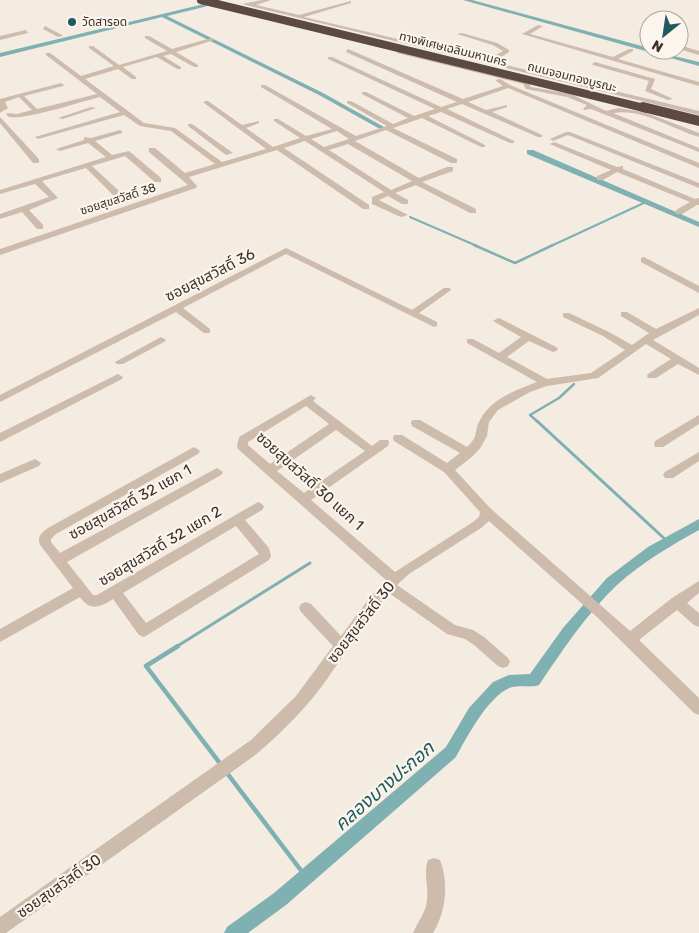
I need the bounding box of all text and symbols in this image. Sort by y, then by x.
north arrow [639,10,689,60]
place label: วัดสารอด [82,15,127,29]
marker: วัดสารอด [66,16,78,28]
street label: ทางพิเศษเฉลิมมหานคร [398,29,508,69]
text: N [649,36,666,56]
street label: ถนนจอมทองบูรณะ [526,59,618,95]
street label: ซอยสุขสวัสดิ์ 38 [78,180,158,218]
street label: ซอยสุขสวัสดิ์ 36 [162,245,258,305]
street label: ซอยสุขสวัสดิ์ 30 แยก 1 [253,428,368,534]
street label: ซอยสุขสวัสดิ์ 32 แยก 1 [65,461,195,543]
street label: ซอยสุขสวัสดิ์ 32 แยก 2 [95,502,225,590]
street label: ซอยสุขสวัสดิ์ 30 [323,578,398,666]
water label: คลองบางปะกอก [329,736,439,836]
street label: ซอยสุขสวัสดิ์ 30 [13,850,105,922]

